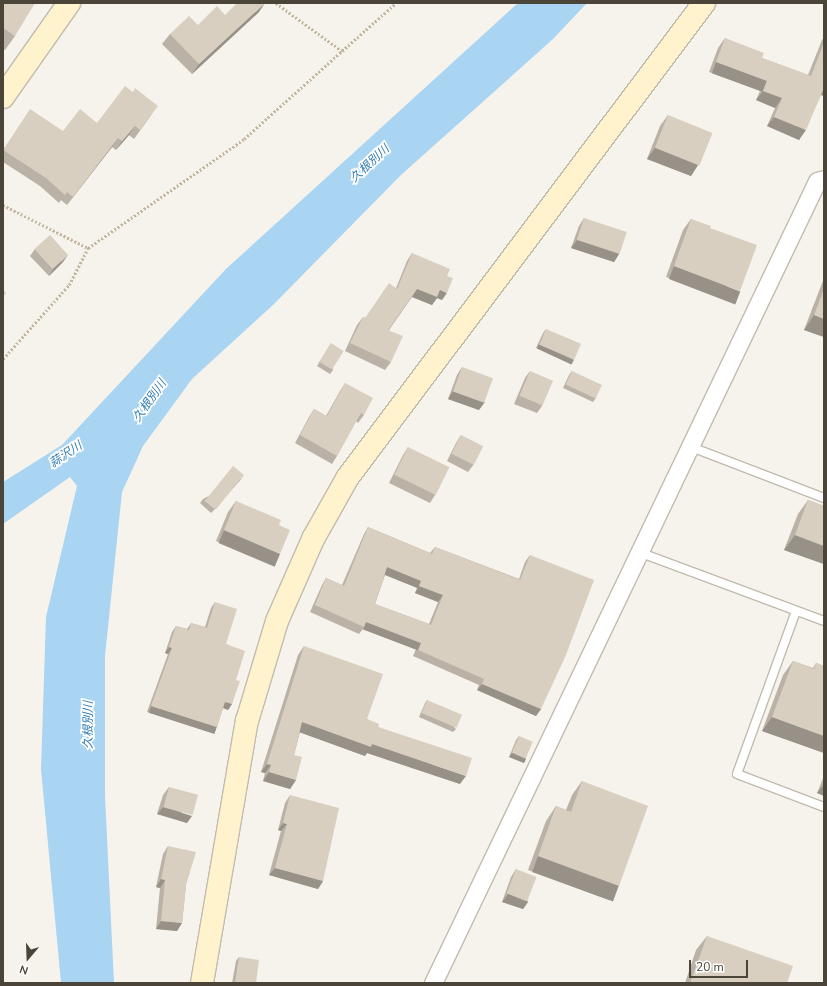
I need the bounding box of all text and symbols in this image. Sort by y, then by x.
water label: 久根別川 [348,142,392,186]
water label: 久根別川 [130,377,170,425]
water label: 蒜沢川 [47,439,85,471]
water label: 久根別川 [82,701,96,749]
north arrow [8,938,48,978]
scale bar [691,952,750,978]
text: 20 m [696,959,724,975]
text: N [18,961,30,978]

